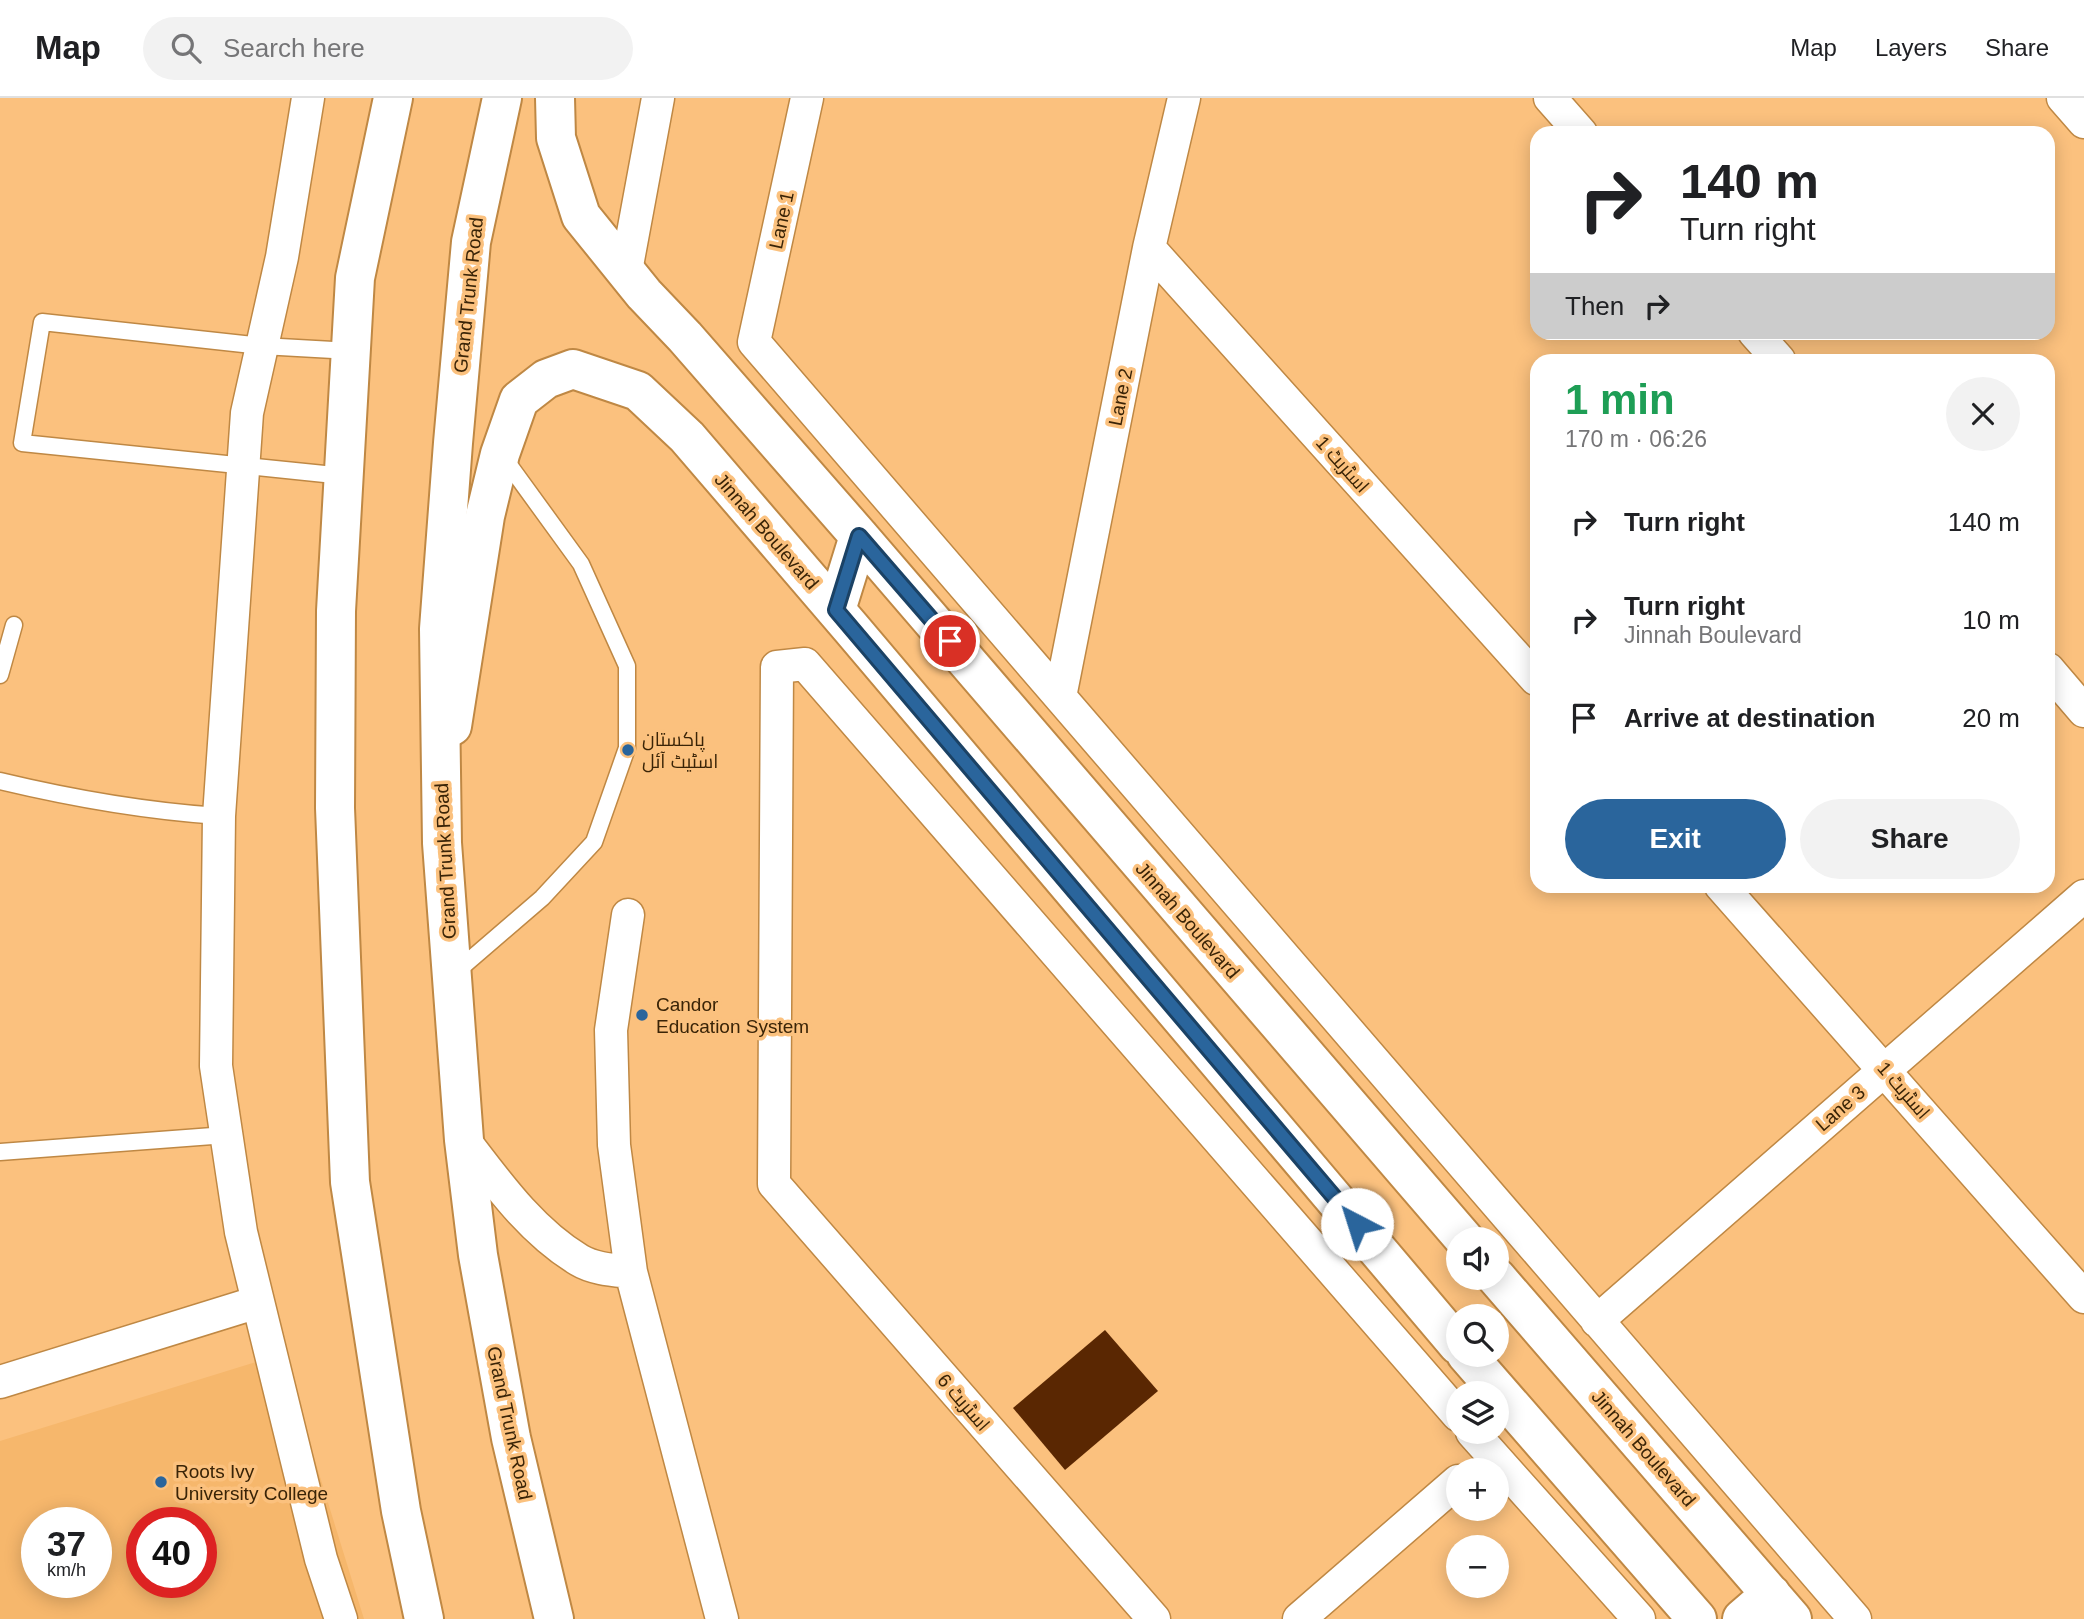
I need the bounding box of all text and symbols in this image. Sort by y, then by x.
search box [143,17,633,80]
text: Map [35,29,101,66]
icon: search [167,29,205,67]
text: Search here [223,33,365,63]
text: Map [1790,34,1837,61]
text: Layers [1875,34,1947,61]
text: Share [1985,34,2049,61]
icon: right [1565,154,1656,245]
text: 140 m [1680,154,1819,208]
street label: Lane 1 [765,189,798,251]
text: Turn right [1680,211,1816,247]
street label: Grand Trunk Road [450,216,487,374]
icon: right [1638,287,1676,325]
text: Then [1565,291,1624,321]
street label: Lane 2 [1105,367,1136,428]
text: 1 min [1565,376,1675,423]
button: close [1946,377,2020,451]
text: 170 m · 06:26 [1565,426,1707,452]
street label: اسٹریٹ 1 [1311,432,1373,498]
street label: Jinnah Boulevard [711,469,823,594]
icon: right [1565,503,1603,541]
text: Turn right [1624,507,1745,537]
text: 140 m [1948,507,2020,537]
text: Turn right [1624,591,1745,621]
icon: right [1565,601,1603,639]
text: 10 m [1962,605,2020,635]
pin [920,611,980,671]
icon: arrive [931,622,969,660]
text: Jinnah Boulevard [1624,622,1802,648]
icon: arrive [1565,699,1603,737]
text: Arrive at destination [1624,703,1875,733]
text: 20 m [1962,703,2020,733]
place label: پاکستان اسٹیٹ آئل [642,729,718,773]
marker: پاکستان اسٹیٹ آئل [620,742,636,758]
street label: Grand Trunk Road [431,782,460,940]
button: Exit [1565,799,1786,879]
button: Share [1800,799,2020,879]
street label: Jinnah Boulevard [1132,858,1244,983]
place label: Candor Education System [656,994,809,1037]
marker: Candor Education System [634,1007,650,1023]
street label: اسٹریٹ 1 [1872,1058,1934,1124]
street label: Lane 3 [1812,1081,1869,1135]
position arrow [1320,1187,1394,1261]
map controls [1446,1227,1509,1598]
button: sound [1446,1227,1509,1290]
button: search [1446,1304,1509,1367]
street label: Grand Trunk Road [483,1344,536,1502]
street label: اسٹریٹ 6 [932,1370,994,1436]
button: layers [1446,1381,1509,1444]
street label: Jinnah Boulevard [1588,1386,1700,1511]
button: + [1446,1458,1509,1521]
place label: Roots Ivy University College [175,1461,328,1504]
marker: Roots Ivy University College [153,1474,169,1490]
speed limit sign: 40 [126,1507,217,1598]
text: 37 [47,1524,86,1563]
button: − [1446,1535,1509,1598]
text: km/h [47,1560,86,1580]

